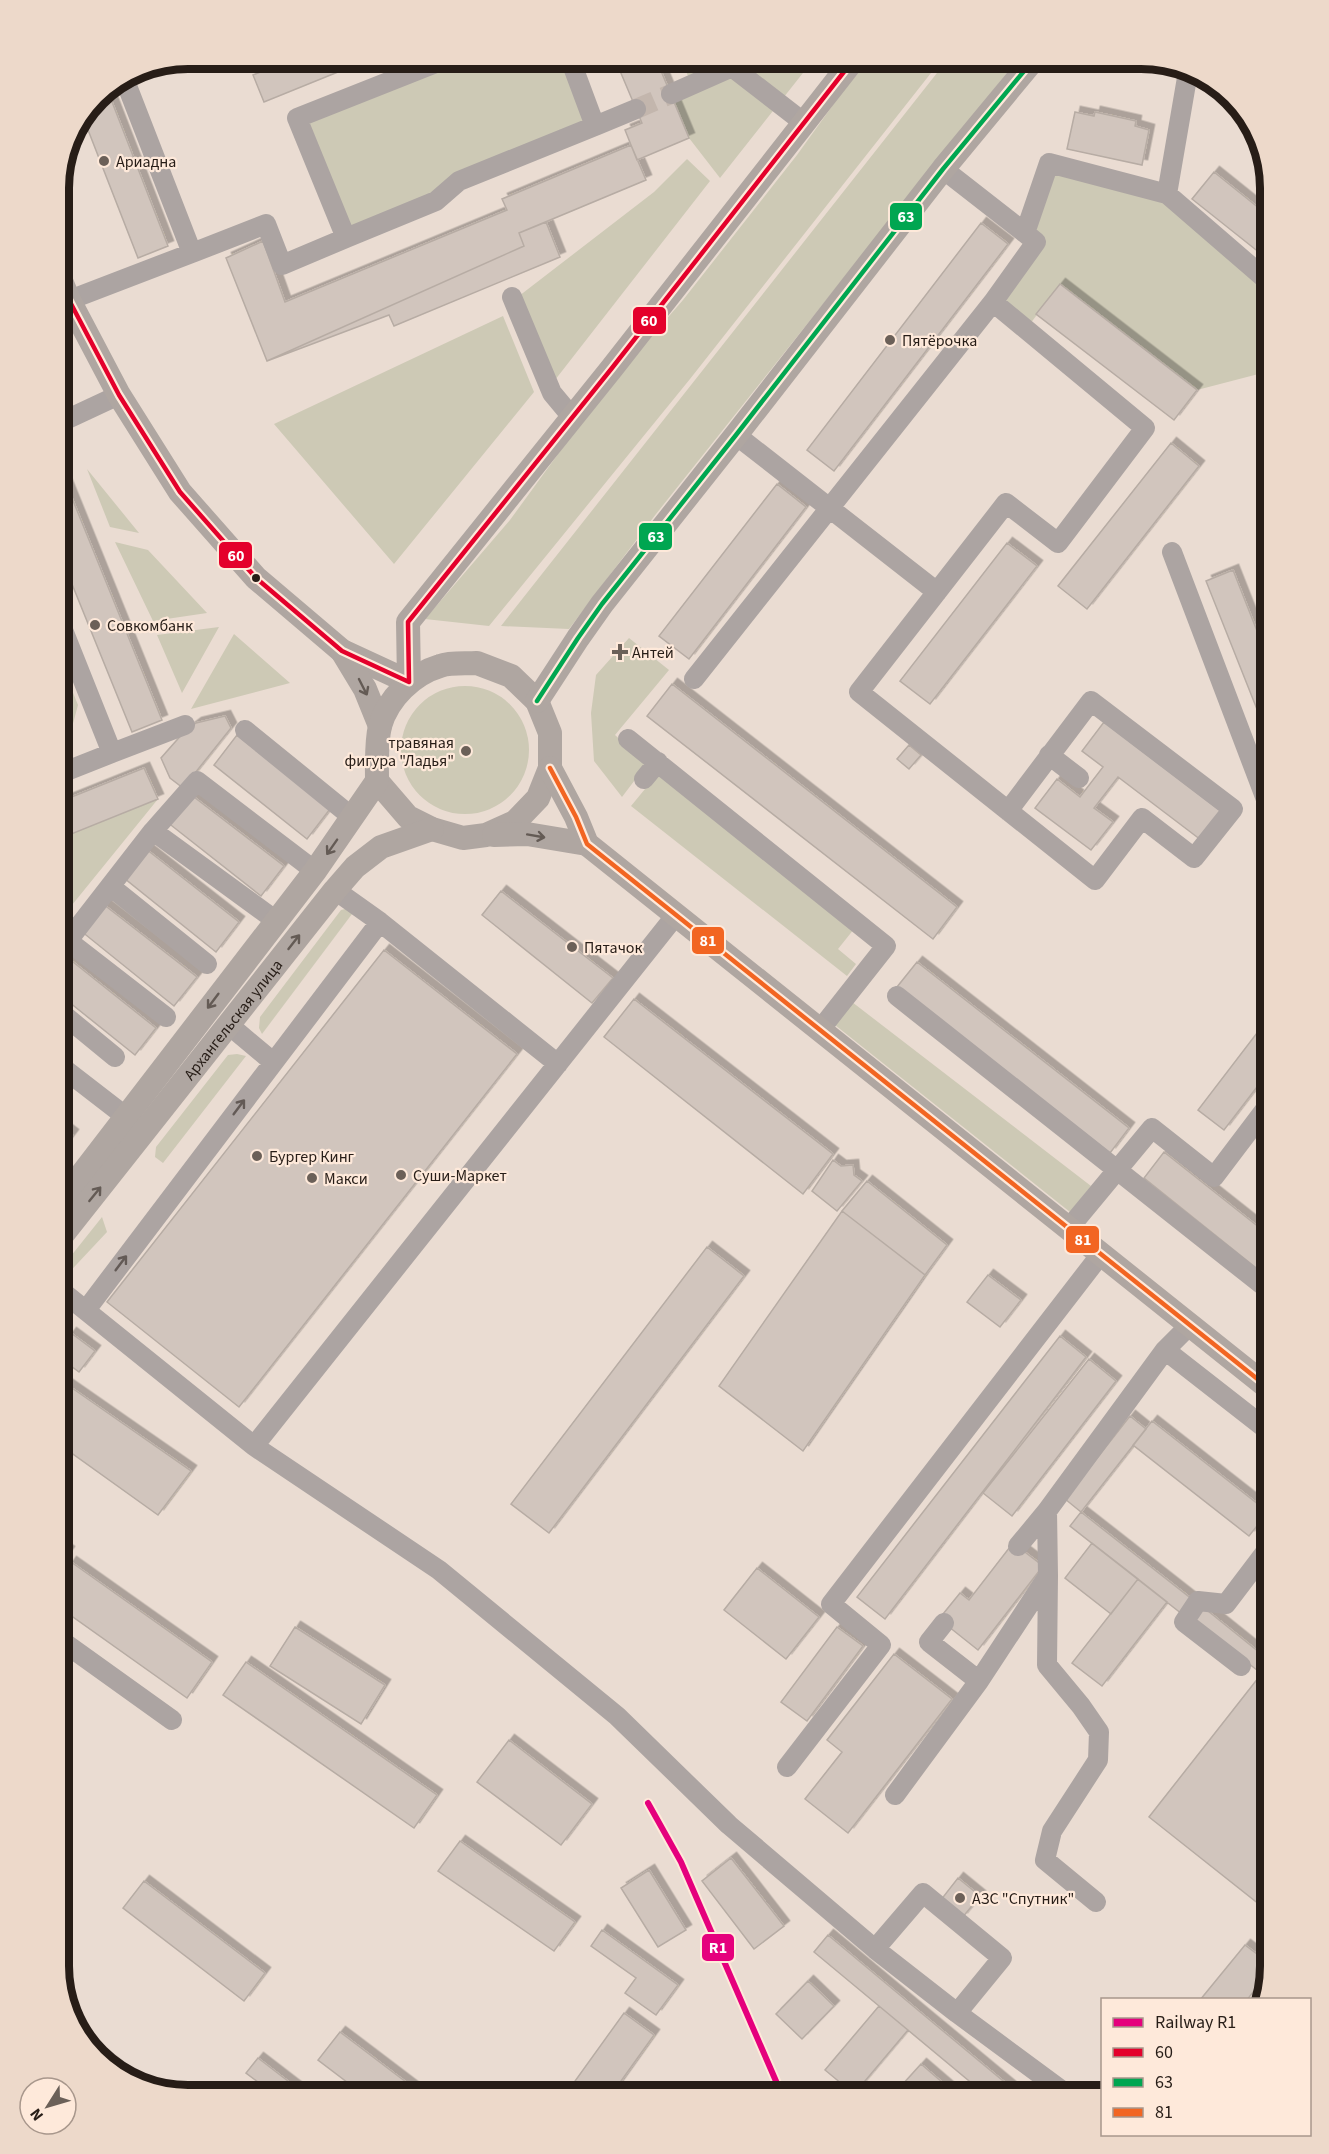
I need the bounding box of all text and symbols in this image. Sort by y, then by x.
place label: Ариадна [116,151,176,173]
marker: Ариадна [97,154,111,168]
line badge: 63 [889,202,923,231]
text: 63 [898,206,914,228]
line badge: 60 [632,306,667,335]
text: 60 [641,310,657,332]
place label: Пятёрочка [902,330,977,352]
marker: Пятёрочка [883,333,897,347]
line badge: 63 [638,522,673,551]
text: 63 [648,526,664,548]
line badge: 60 [218,541,253,569]
text: 60 [228,545,244,567]
unlabelled marker [250,572,262,584]
place label: Совкомбанк [107,615,193,637]
marker: Совкомбанк [88,618,102,632]
place label: Антей [632,642,674,664]
marker: Антей [613,645,627,659]
one-way arrow [358,678,369,696]
place label: травяная фигура "Ладья" [345,732,454,772]
marker: травяная фигура "Ладья" [459,744,473,758]
one-way arrow [526,831,546,842]
one-way arrow [326,838,338,854]
line badge: 81 [691,926,725,955]
text: 81 [700,930,716,952]
one-way arrow [288,934,301,950]
place label: Пятачок [584,937,643,959]
marker: Пятачок [565,940,579,954]
street label: Архангельская улица [179,955,288,1085]
one-way arrow [207,993,219,1009]
one-way arrow [233,1100,245,1116]
place label: Бургер Кинг [269,1146,355,1168]
marker: Бургер Кинг [250,1149,264,1163]
place label: Суши-Маркет [413,1165,507,1187]
place label: Макси [324,1168,368,1190]
marker: Суши-Маркет [394,1168,408,1182]
marker: Макси [305,1171,319,1185]
one-way arrow [89,1186,102,1202]
line badge: 81 [1065,1225,1100,1254]
text: 81 [1075,1229,1091,1251]
one-way arrow [115,1255,128,1271]
place label: АЗС "Спутник" [972,1888,1074,1910]
marker: АЗС "Спутник" [953,1891,967,1905]
line badge: R1 [701,1933,735,1962]
text: R1 [709,1937,727,1959]
legend [1101,1998,1311,2136]
text: Railway R1 [1155,2010,1236,2035]
text: 60 [1155,2040,1173,2065]
text: 63 [1155,2070,1173,2095]
north arrow [18,2076,78,2136]
text: 81 [1155,2100,1173,2125]
text: N [25,2104,49,2125]

